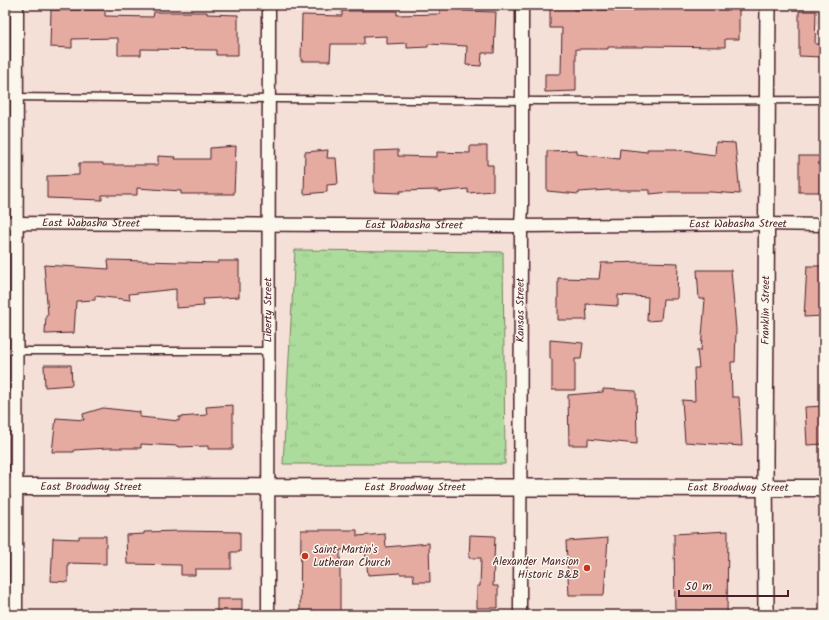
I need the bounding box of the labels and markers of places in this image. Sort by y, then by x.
place label: Saint Martin's Lutheran Church [313,541,391,572]
marker: Saint Martin's Lutheran Church [300,551,310,561]
place label: Alexander Mansion Historic B&B [493,553,579,584]
marker: Alexander Mansion Historic B&B [582,563,592,573]

